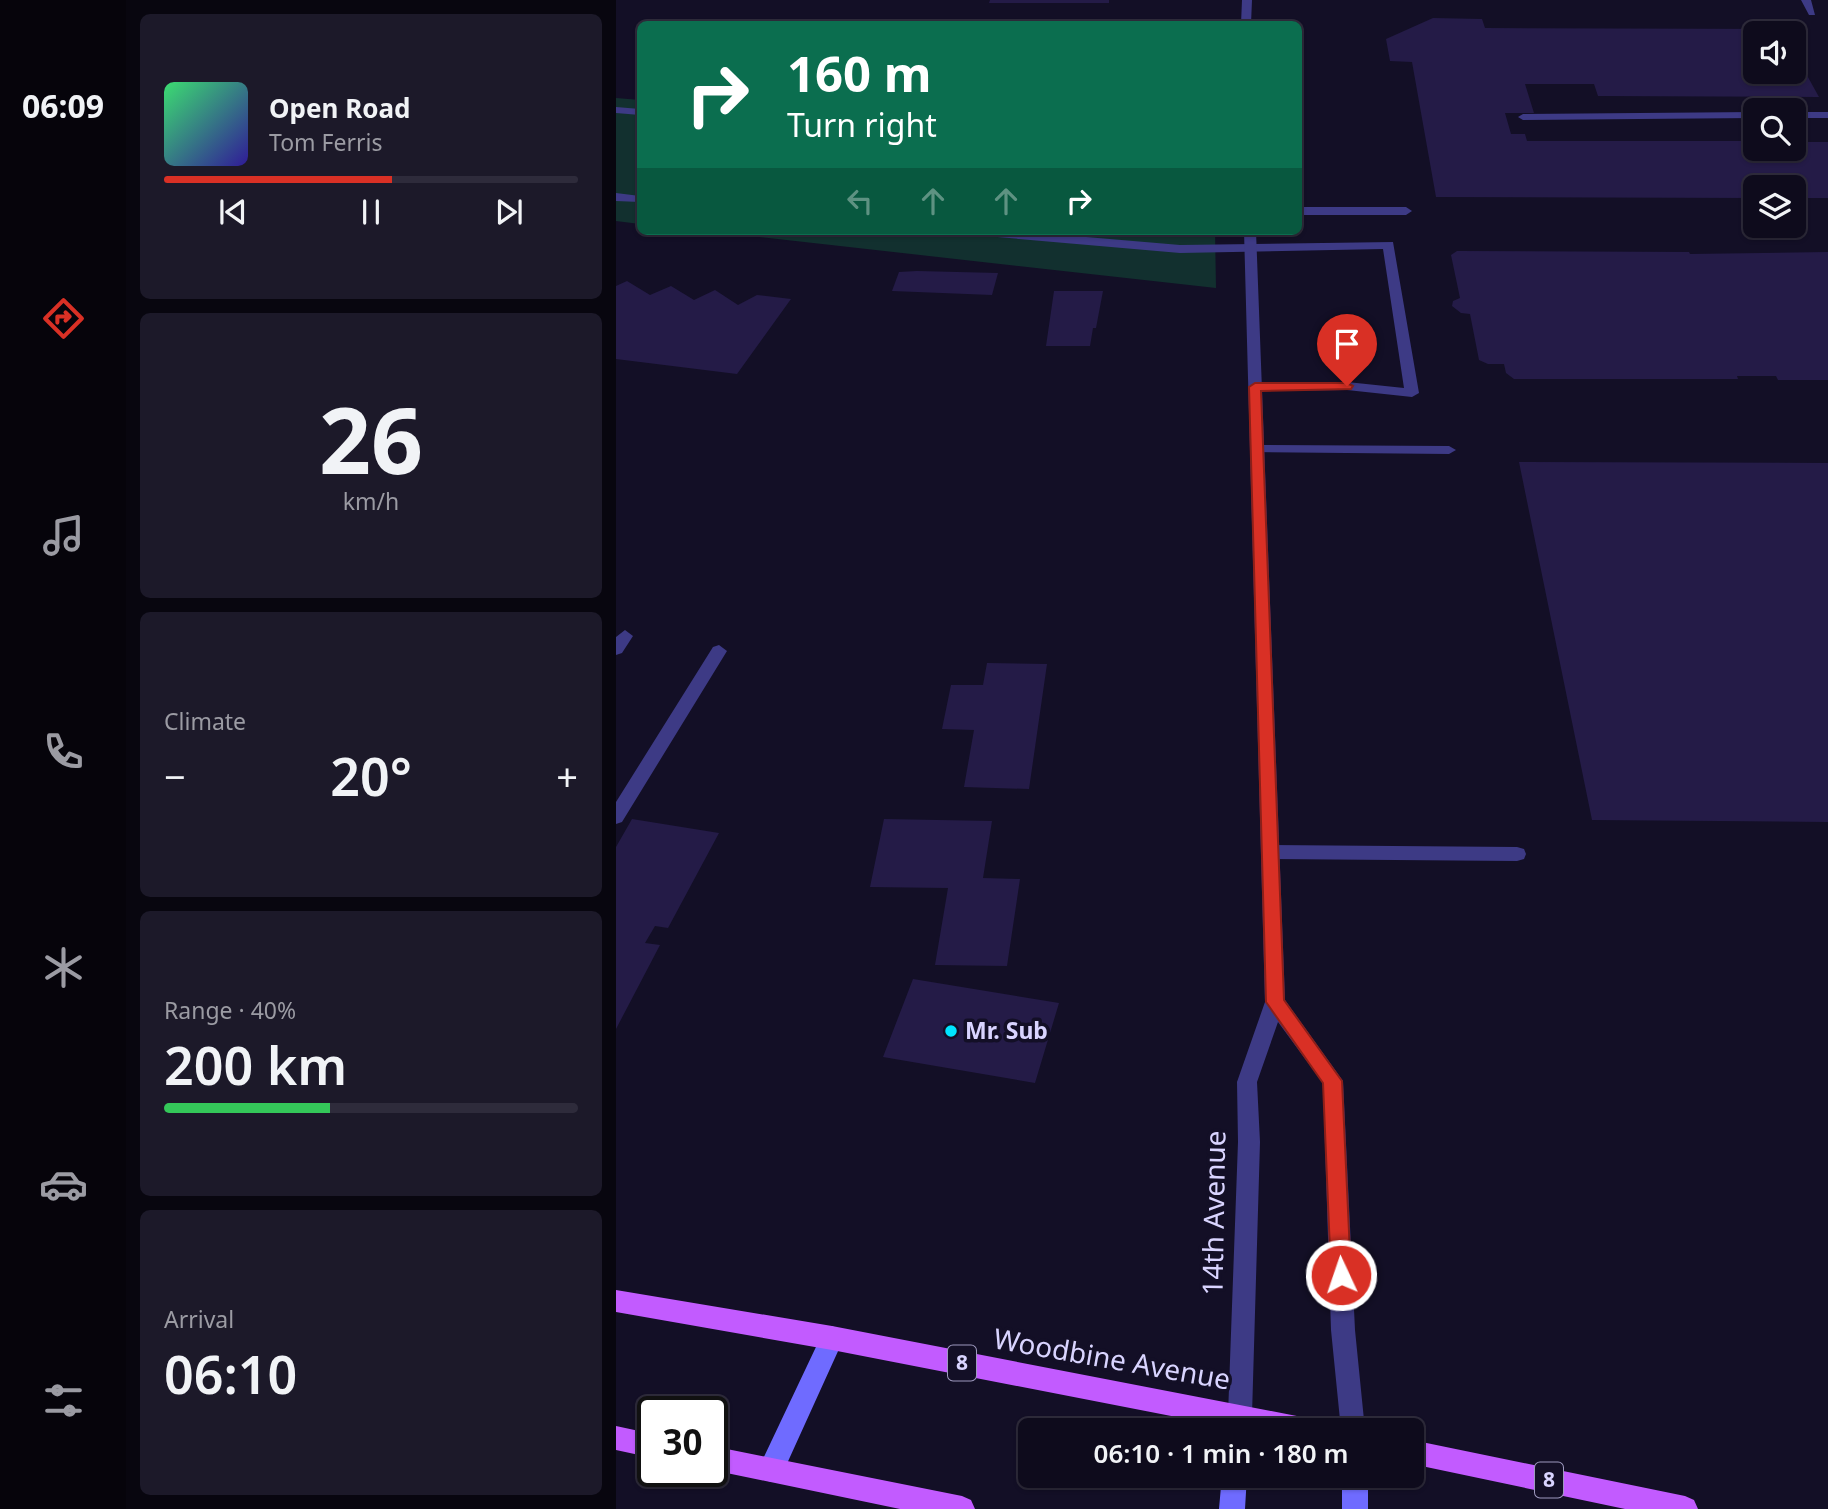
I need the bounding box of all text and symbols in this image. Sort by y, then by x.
map controls [1743,21,1806,238]
button: sound [1743,21,1806,84]
text: 160 m [787,40,932,106]
icon: right [672,49,763,140]
text: 06:09 [22,84,104,127]
text: Open Road [269,90,411,126]
button: search [1743,98,1806,161]
text: Turn right [787,103,937,146]
text: Tom Ferris [269,126,382,158]
button: layers [1743,175,1806,238]
icon: left [841,182,879,220]
icon: ahead [914,182,952,220]
icon: ahead [987,182,1025,220]
icon: right [1060,182,1098,220]
icon: previous [214,193,252,231]
icon: pause [352,193,390,231]
icon: next [490,193,528,231]
icon: directions [39,294,88,343]
pin [1317,314,1377,386]
icon: arrive [1328,325,1366,363]
text: 26 [319,377,423,501]
text: km/h [343,485,399,517]
icon: music [39,511,88,560]
text: Climate [164,705,246,737]
icon: phone [39,727,88,776]
text: 20° [330,740,412,811]
text: − [164,750,186,802]
text: + [556,750,578,802]
icon: climate [39,943,88,992]
text: Range · 40% [164,994,296,1026]
place label: Mr. Sub [965,1014,1048,1046]
marker: Mr. Sub [943,1023,959,1039]
text: 200 km [164,1029,347,1100]
street label: 14th Avenue [1193,1130,1233,1296]
icon: car [39,1160,88,1209]
position arrow [1304,1238,1378,1312]
text: Arrival [164,1303,234,1335]
street label: Woodbine Avenue [991,1318,1234,1398]
text: 06:10 [164,1338,297,1409]
road number: 8 [948,1346,976,1380]
icon: filters [39,1376,88,1425]
speed limit sign: 30 [637,1396,728,1487]
text: 06:10 · 1 min · 180 m [1094,1435,1348,1471]
road number: 8 [1535,1462,1563,1498]

